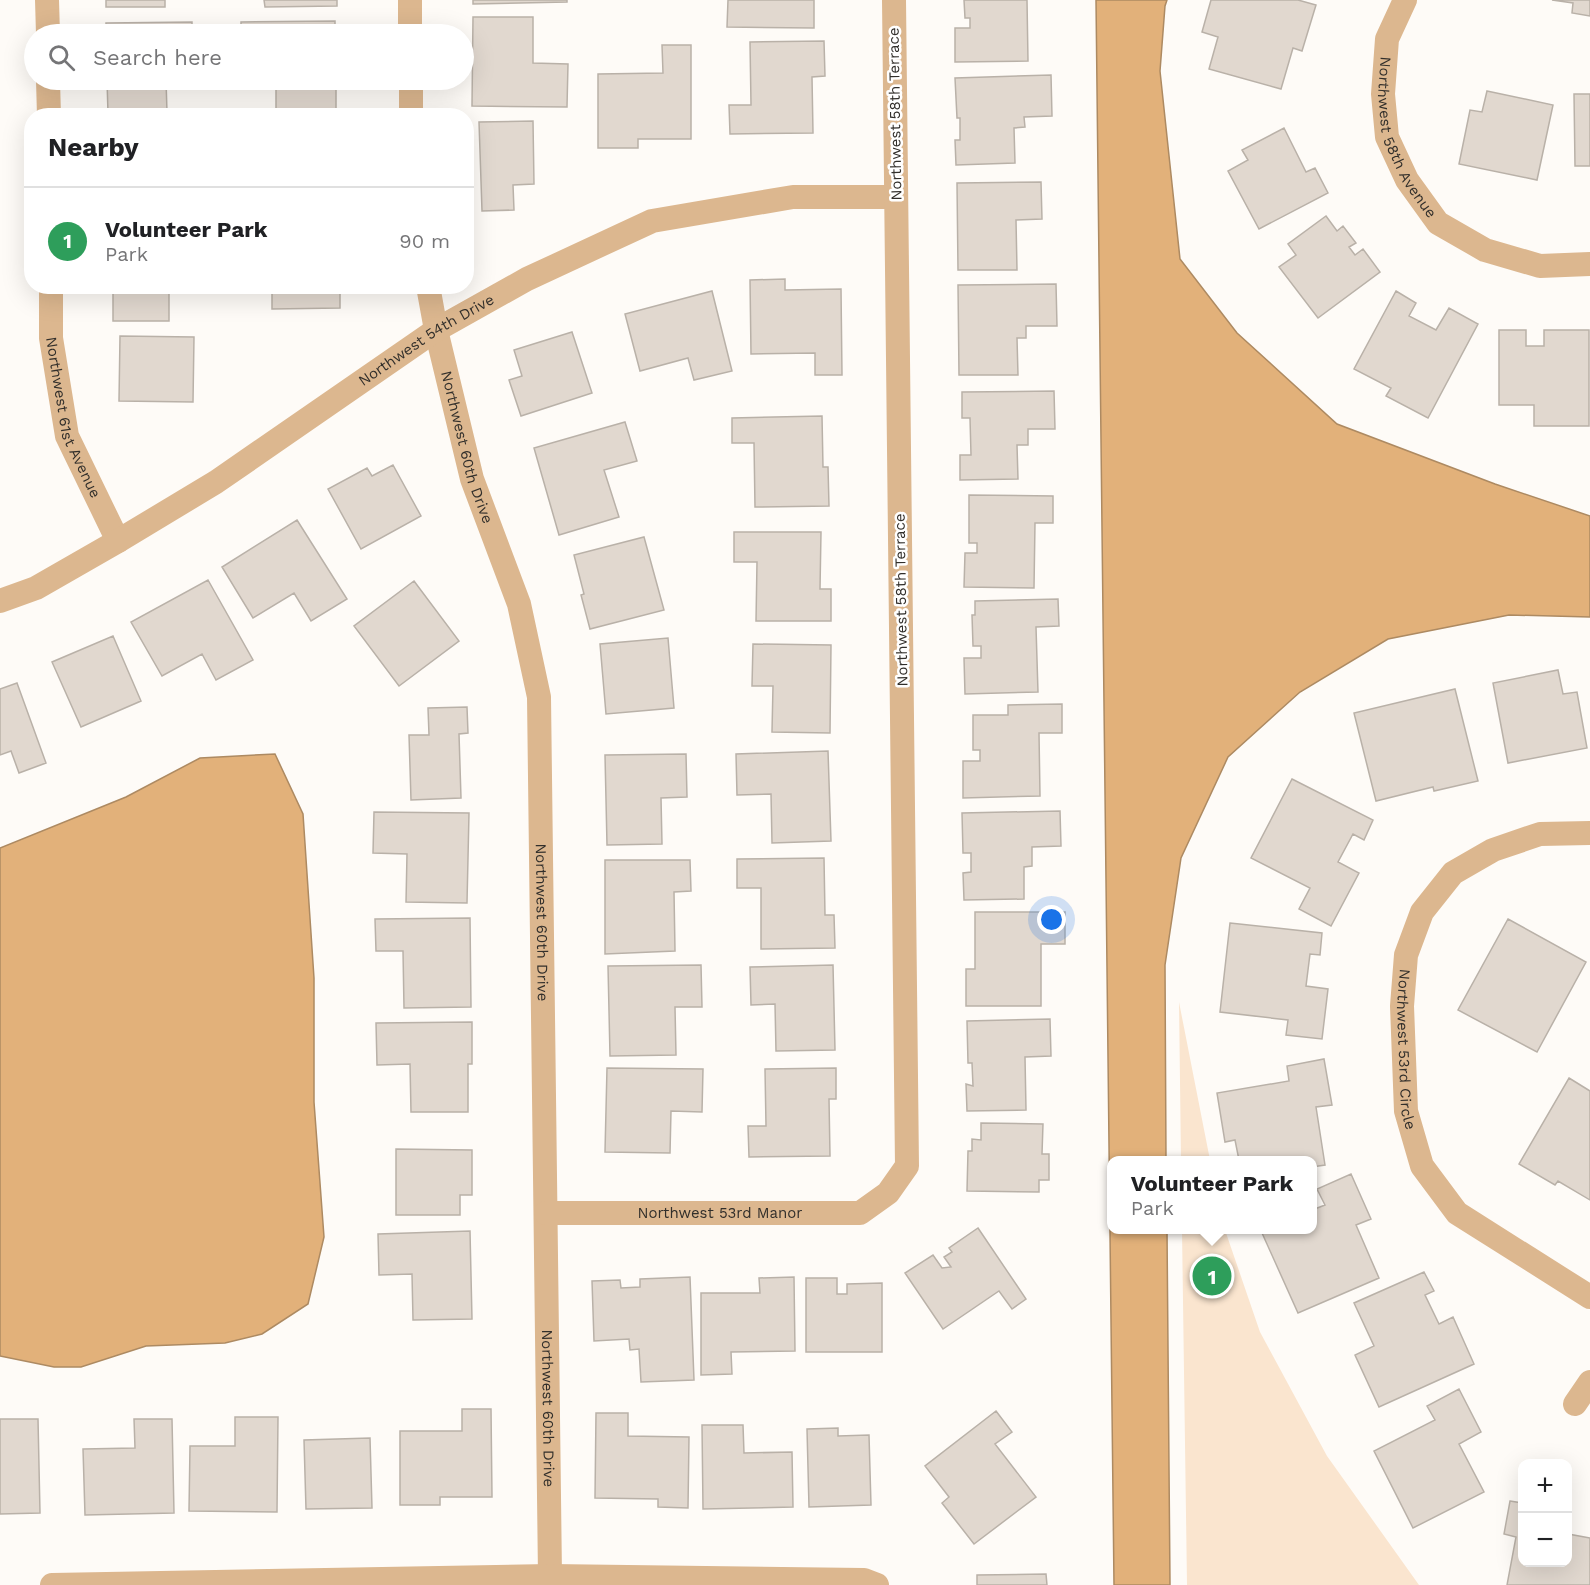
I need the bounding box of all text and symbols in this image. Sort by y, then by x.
search box [24,24,474,90]
street label: Northwest 58th Terrace [884,27,906,201]
icon: search [45,41,78,74]
text: Search here [93,45,222,70]
street label: Northwest 58th Avenue [1374,56,1440,221]
text: Nearby [48,132,139,162]
text: Volunteer Park [105,217,267,242]
text: 1 [63,229,72,253]
text: 90 m [399,229,450,253]
text: Park [105,242,148,266]
street label: Northwest 54th Drive [355,290,497,390]
street label: Northwest 61st Avenue [42,335,105,501]
street label: Northwest 60th Drive [437,369,497,526]
street label: Northwest 58th Terrace [890,513,912,687]
street label: Northwest 60th Drive [532,843,552,1001]
your location [1037,905,1066,934]
street label: Northwest 53rd Circle [1393,968,1420,1132]
popup [1107,1156,1317,1234]
text: Volunteer Park [1131,1171,1293,1196]
text: Park [1131,1196,1174,1220]
street label: Northwest 53rd Manor [638,1204,802,1222]
pin: 1 [1192,1254,1232,1298]
street label: Northwest 60th Drive [538,1329,558,1487]
map controls [1518,1459,1572,1567]
button: + [1518,1459,1572,1513]
button: − [1518,1513,1572,1567]

